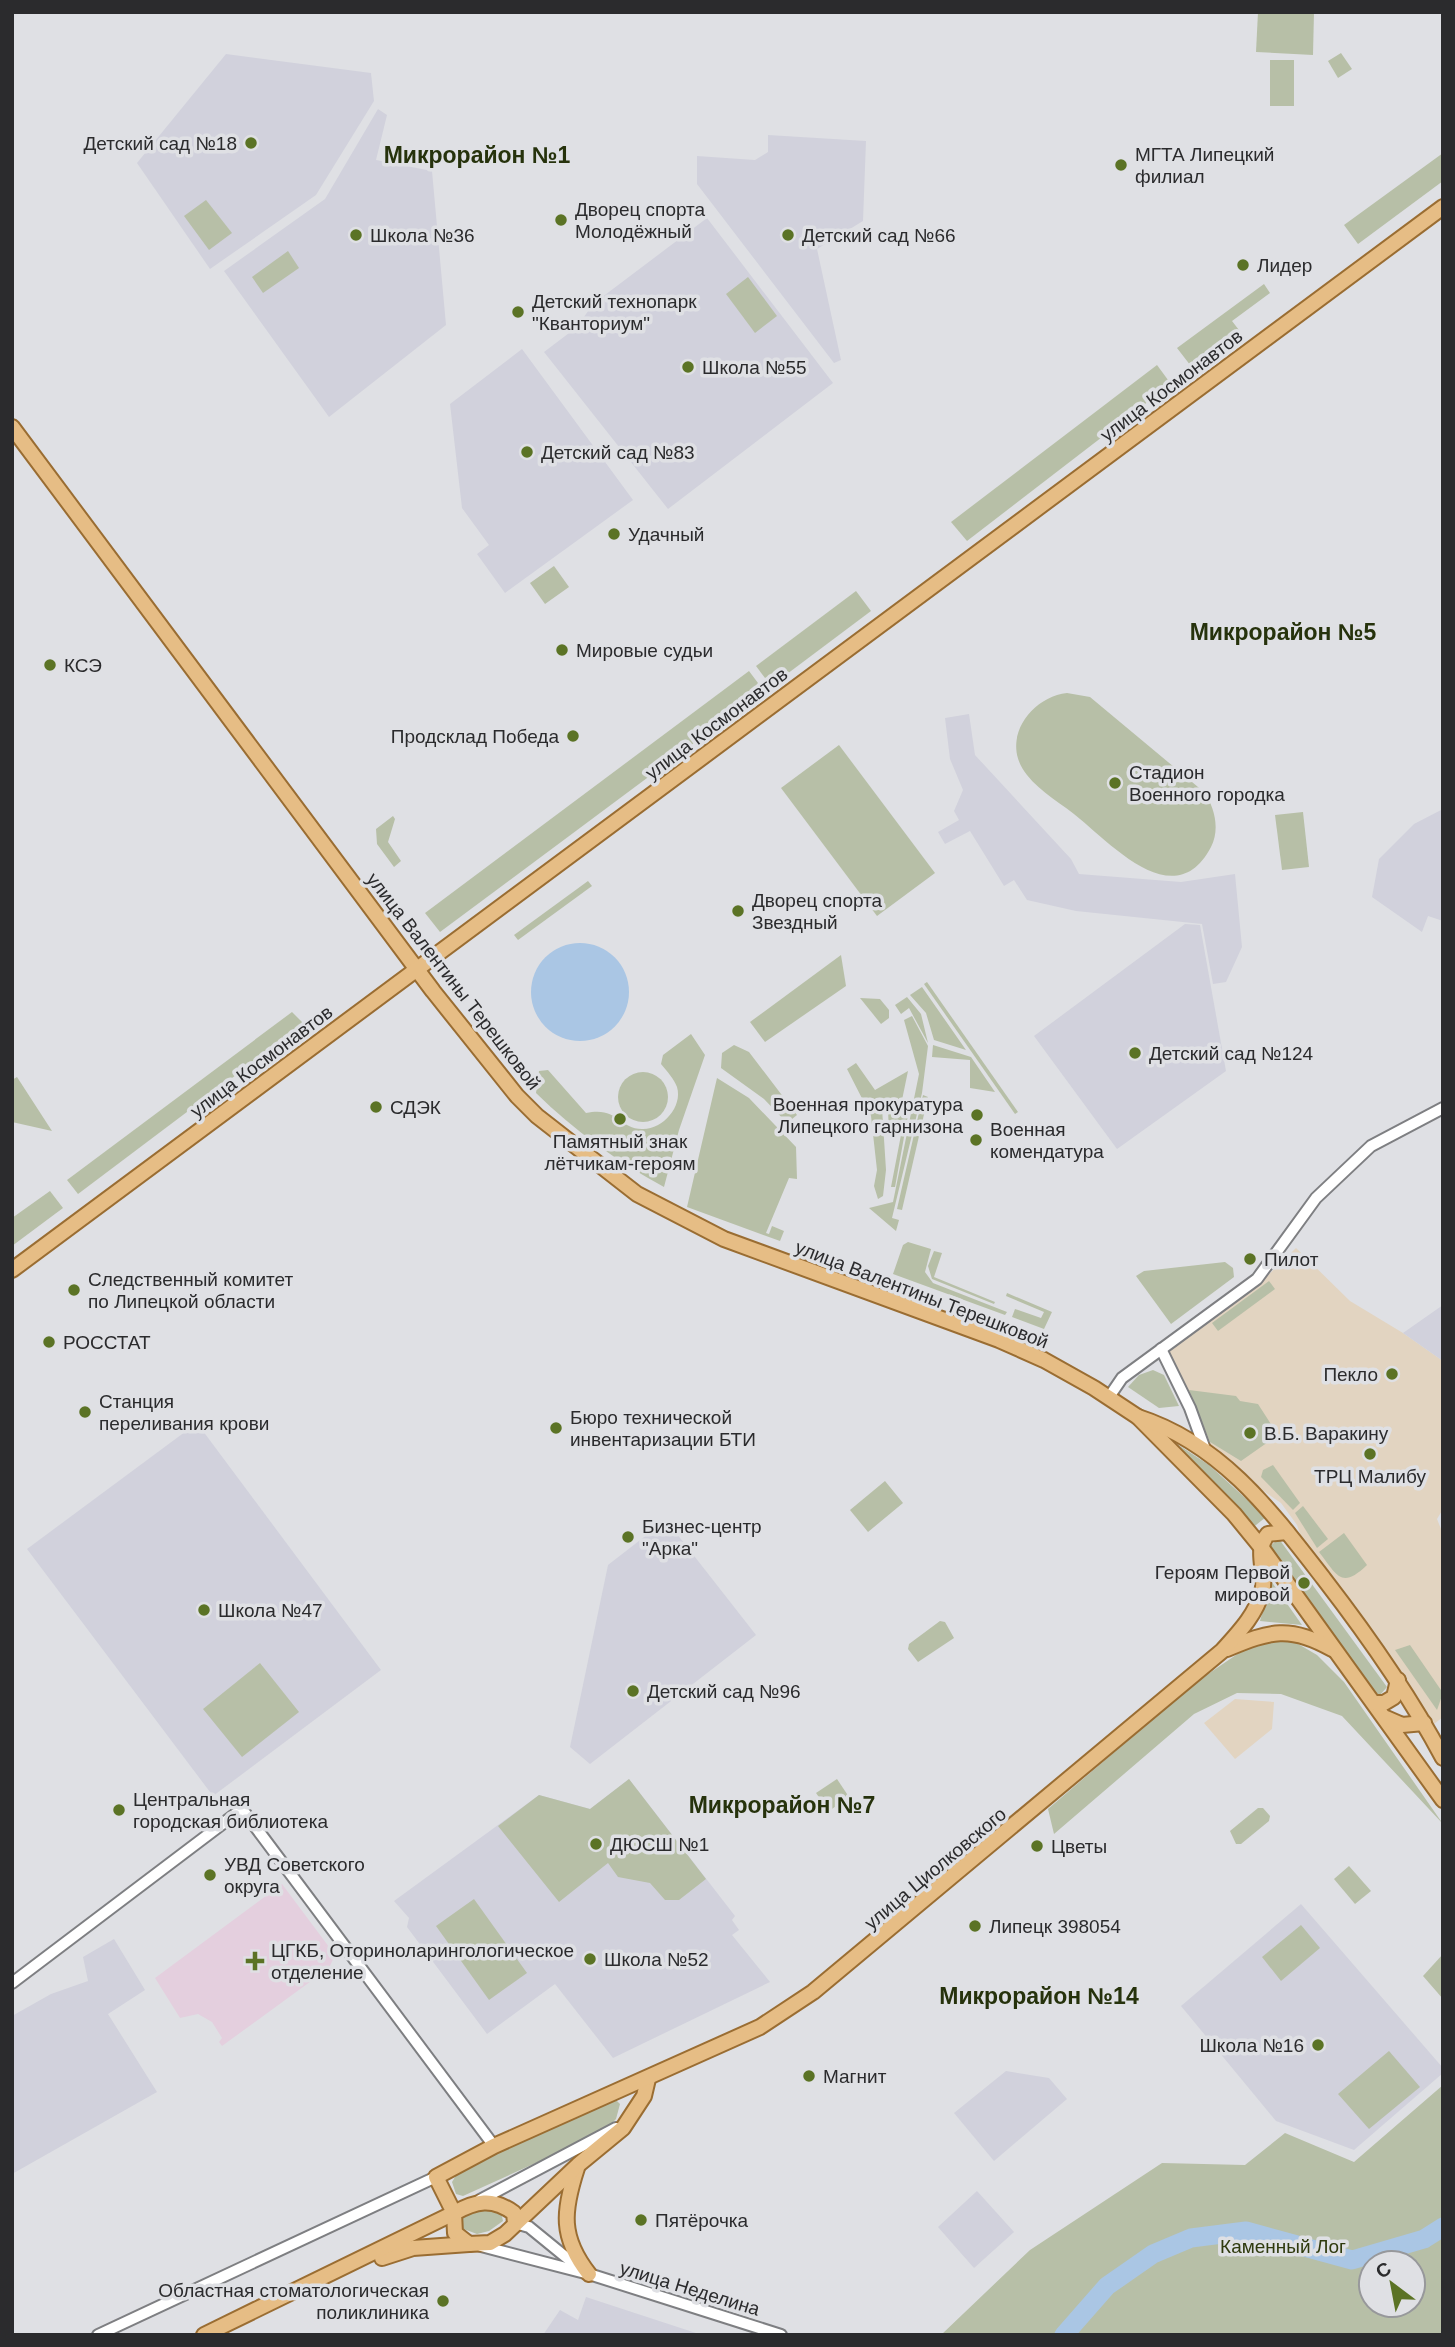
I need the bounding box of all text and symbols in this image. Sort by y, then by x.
place label: Детский сад №18 [83,133,237,154]
marker: Детский сад №18 [243,135,259,151]
district label: Микрорайон №1 [384,142,571,168]
place label: МГТА Липецкий филиал [1135,144,1274,187]
marker: МГТА Липецкий филиал [1113,157,1129,173]
place label: Дворец спорта Молодёжный [575,199,706,242]
marker: Дворец спорта Молодёжный [553,212,569,228]
place label: Школа №36 [370,225,475,246]
place label: Детский сад №66 [802,225,956,246]
marker: Школа №36 [348,227,364,243]
marker: Детский сад №66 [780,227,796,243]
place label: Лидер [1257,255,1312,276]
marker: Лидер [1235,257,1251,273]
place label: Детский технопарк "Кванториум" [532,291,697,334]
marker: Детский технопарк "Кванториум" [510,304,526,320]
street label: улица Космонавтов [1096,325,1246,446]
place label: Школа №55 [702,357,807,378]
marker: Школа №55 [680,359,696,375]
place label: Детский сад №83 [541,442,695,463]
marker: Детский сад №83 [519,444,535,460]
place label: Удачный [628,524,704,545]
marker: Удачный [606,526,622,542]
district label: Микрорайон №5 [1190,619,1377,645]
place label: Мировые судьи [576,640,713,661]
marker: Мировые судьи [554,642,570,658]
place label: КСЭ [64,655,102,676]
marker: КСЭ [42,657,58,673]
street label: улица Космонавтов [641,663,791,784]
place label: Продсклад Победа [391,726,559,747]
marker: Продсклад Победа [565,728,581,744]
place label: Стадион Военного городка [1129,762,1285,805]
marker: Стадион Военного городка [1107,775,1123,791]
street label: улица Валентины Терешковой [362,869,545,1094]
place label: Дворец спорта Звездный [752,890,883,933]
marker: Дворец спорта Звездный [730,903,746,919]
street label: улица Космонавтов [186,1001,336,1122]
place label: Детский сад №124 [1149,1043,1314,1064]
marker: Детский сад №124 [1127,1045,1143,1061]
place label: Военная прокуратура Липецкого гарнизона [773,1094,963,1137]
place label: СДЭК [390,1097,441,1118]
marker: СДЭК [368,1099,384,1115]
marker: Военная прокуратура Липецкого гарнизона [969,1107,985,1123]
marker: Памятный знак лётчикам-героям [612,1111,628,1127]
place label: Военная комендатура [990,1119,1104,1162]
place label: Памятный знак лётчикам-героям [544,1131,696,1174]
marker: Военная комендатура [968,1132,984,1148]
street label: улица Валентины Терешковой [792,1236,1051,1353]
place label: Пилот [1264,1249,1319,1270]
marker: Пилот [1242,1251,1258,1267]
place label: Следственный комитет по Липецкой области [88,1269,293,1312]
marker: Следственный комитет по Липецкой области [66,1282,82,1298]
place label: РОССТАТ [63,1332,151,1353]
marker: РОССТАТ [41,1334,57,1350]
place label: Пекло [1323,1364,1378,1385]
marker: Пекло [1384,1366,1400,1382]
place label: Станция переливания крови [99,1391,269,1434]
marker: Станция переливания крови [77,1404,93,1420]
place label: Бюро технической инвентаризации БТИ [570,1407,756,1450]
marker: Бюро технической инвентаризации БТИ [548,1420,564,1436]
place label: В.Б. Варакину [1264,1423,1389,1444]
marker: В.Б. Варакину [1242,1425,1258,1441]
marker: ТРЦ Малибу [1362,1446,1378,1462]
place label: ТРЦ Малибу [1314,1466,1426,1487]
place label: Бизнес-центр "Арка" [642,1516,762,1559]
marker: Бизнес-центр "Арка" [620,1529,636,1545]
place label: Героям Первой мировой [1155,1562,1290,1605]
marker: Героям Первой мировой [1296,1575,1312,1591]
place label: Школа №47 [218,1600,323,1621]
marker: Школа №47 [196,1602,212,1618]
place label: Детский сад №96 [647,1681,801,1702]
marker: Детский сад №96 [625,1683,641,1699]
place label: Центральная городская библиотека [133,1789,328,1832]
district label: Микрорайон №7 [689,1792,875,1818]
marker: Центральная городская библиотека [111,1802,127,1818]
street label: улица Циолковского [860,1803,1010,1934]
place label: ДЮСШ №1 [610,1834,709,1855]
marker: ДЮСШ №1 [588,1836,604,1852]
place label: Цветы [1051,1836,1107,1857]
marker: Цветы [1029,1838,1045,1854]
place label: УВД Советского округа [224,1854,365,1897]
marker: УВД Советского округа [202,1867,218,1883]
place label: Липецк 398054 [989,1916,1121,1937]
marker: Липецк 398054 [967,1918,983,1934]
place label: ЦГКБ, Оториноларингологическое отделение [271,1940,574,1983]
place label: Школа №52 [604,1949,709,1970]
marker: ЦГКБ, Оториноларингологическое отделение [245,1951,265,1971]
marker: Школа №52 [582,1951,598,1967]
district label: Микрорайон №14 [939,1983,1139,2009]
place label: Школа №16 [1199,2035,1304,2056]
marker: Школа №16 [1310,2037,1326,2053]
place label: Магнит [823,2066,887,2087]
marker: Магнит [801,2068,817,2084]
place label: Пятёрочка [655,2210,749,2231]
marker: Пятёрочка [633,2212,649,2228]
park label: Каменный Лог [1220,2236,1346,2257]
north arrow [1357,2249,1427,2319]
street label: улица Неделина [617,2257,763,2320]
text: С [1372,2257,1395,2283]
place label: Областная стоматологическая поликлиника [158,2280,429,2323]
marker: Областная стоматологическая поликлиника [435,2293,451,2309]

